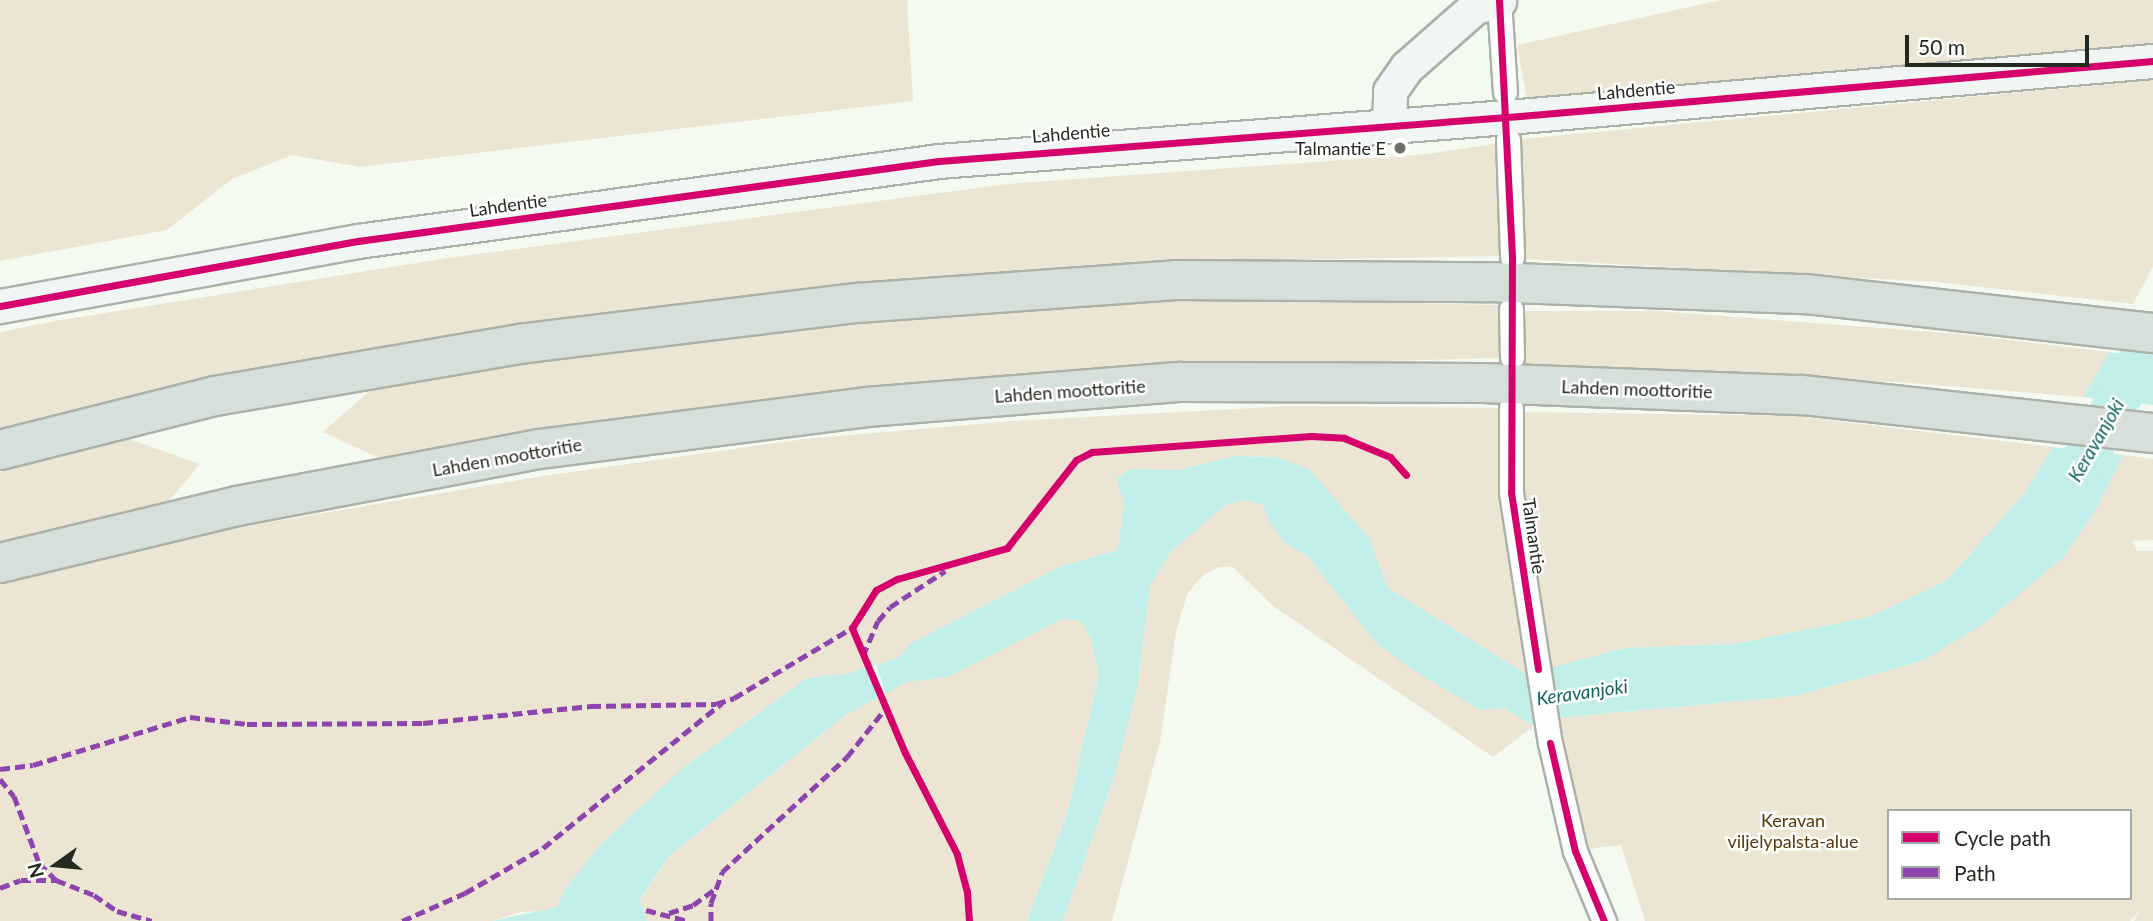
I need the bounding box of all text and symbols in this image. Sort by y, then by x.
scale bar [1908,21,2092,65]
text: 50 m [1918,34,1965,59]
street label: Lahdentie [1596,76,1676,104]
street label: Lahdentie [1031,119,1111,147]
place label: Talmantie E [1295,137,1386,159]
marker: Talmantie E [1392,140,1408,156]
street label: Lahdentie [468,189,548,221]
street label: Lahden moottoritie [994,375,1146,407]
street label: Lahden moottoritie [1561,376,1713,402]
water label: Keravanjoki [2063,394,2129,486]
street label: Lahden moottoritie [431,433,583,481]
street label: Talmantie [1518,497,1550,575]
water label: Keravanjoki [1535,674,1629,710]
legend [1887,809,2132,900]
park label: Keravan viljelypalsta-alue [1727,810,1859,852]
text: Cycle path [1954,825,2051,850]
north arrow [21,830,91,900]
text: Path [1954,860,1996,885]
text: N [22,861,48,881]

